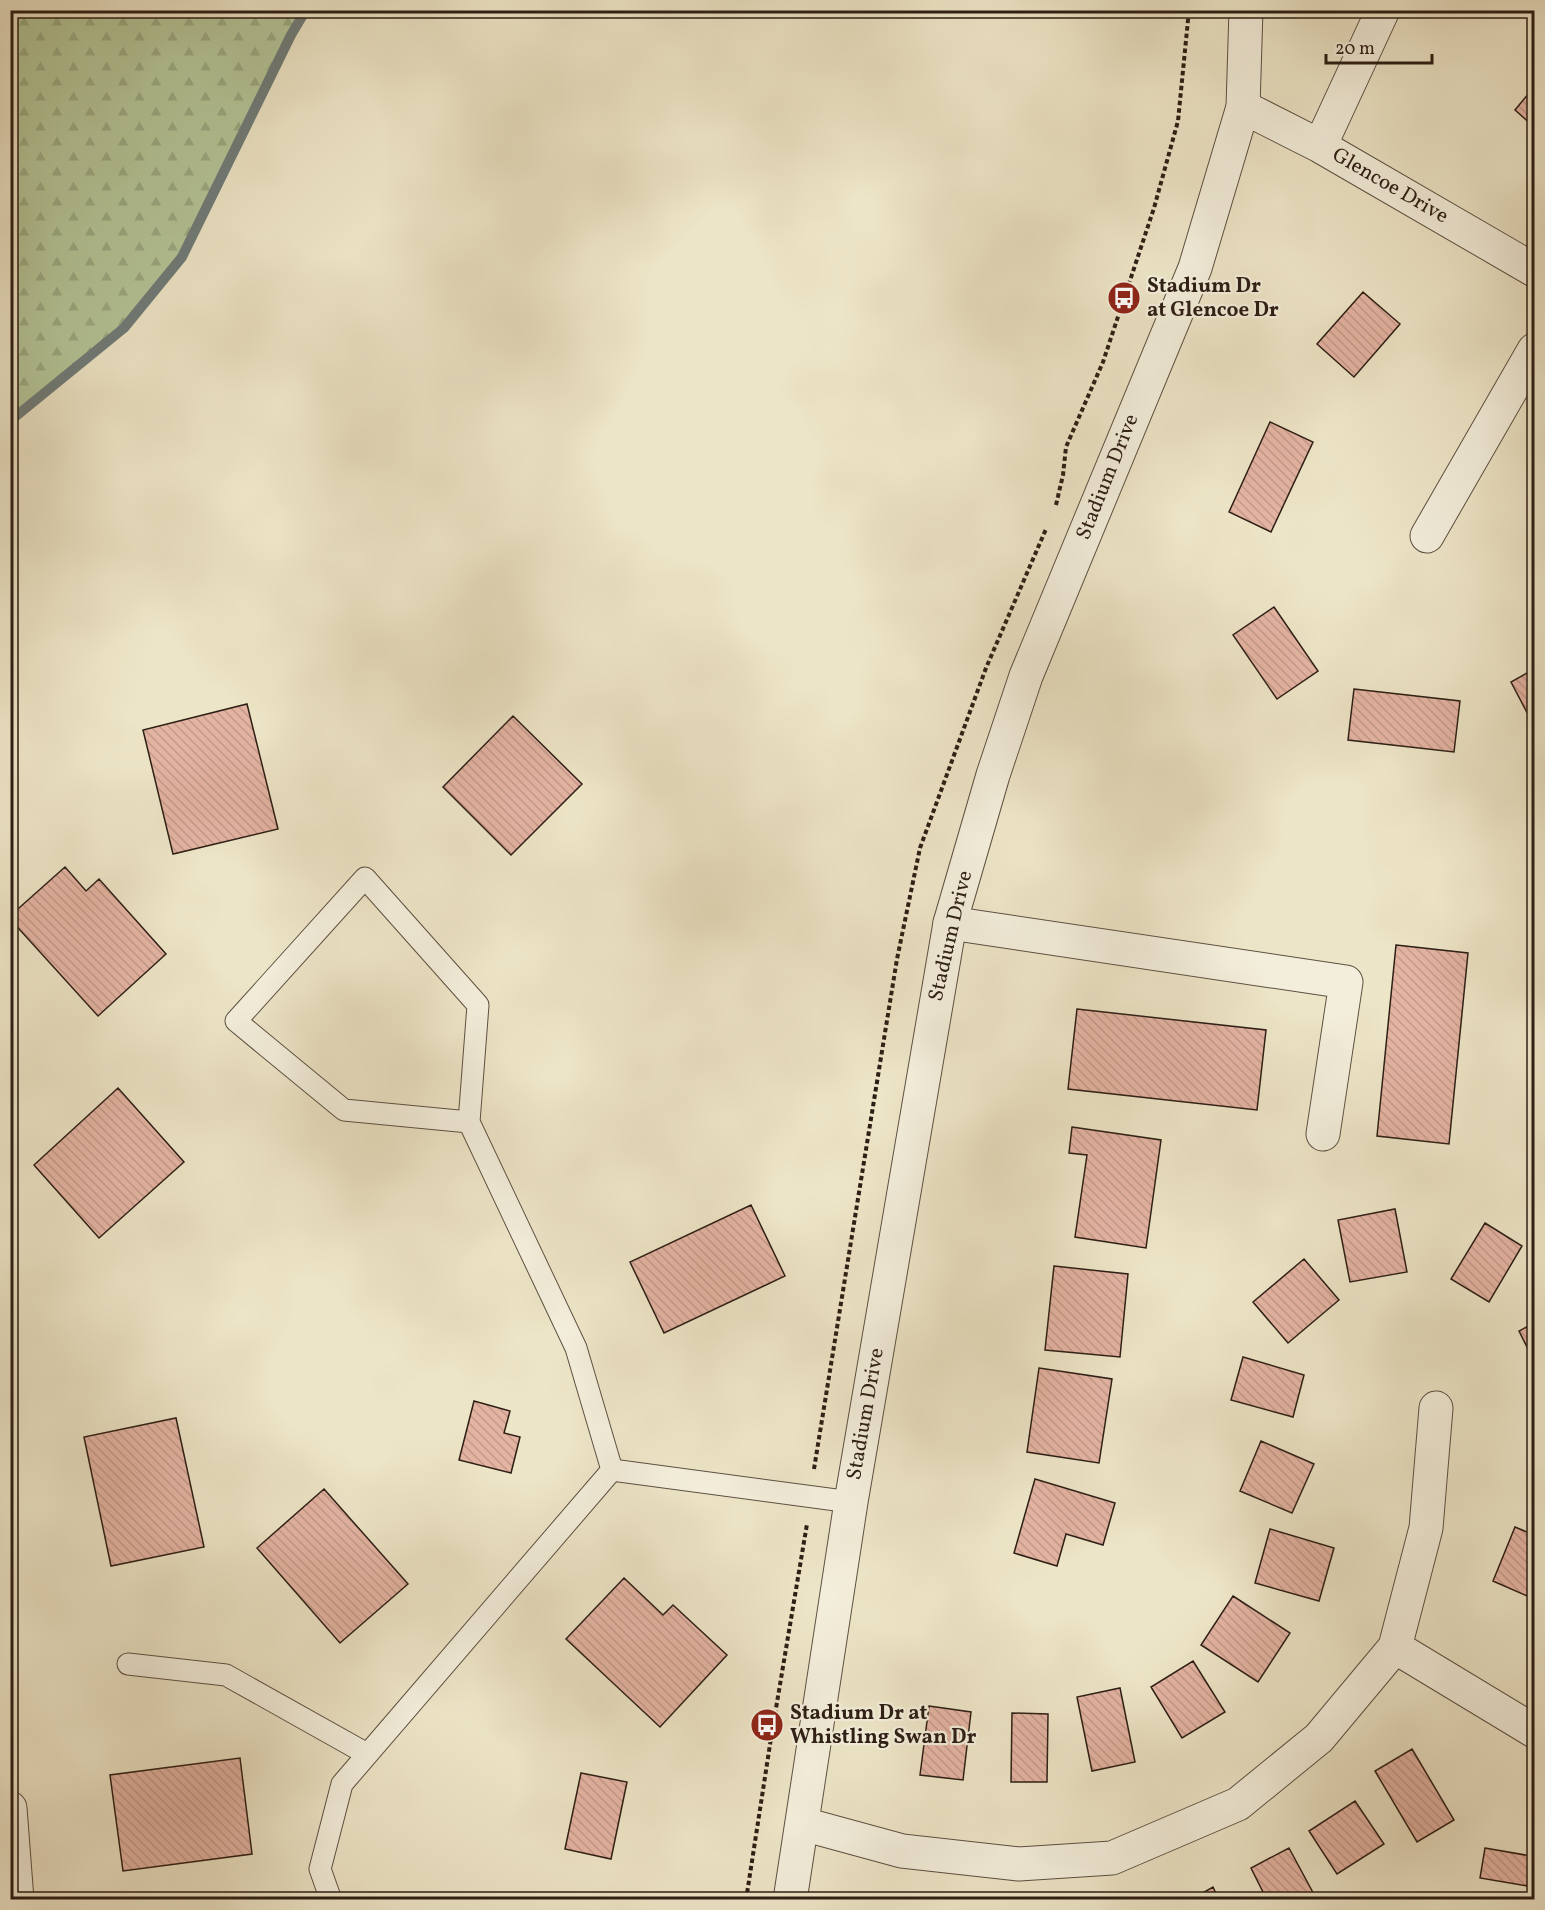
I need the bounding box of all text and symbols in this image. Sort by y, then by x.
scale bar [1326,27,1432,65]
text: 20 m [1335,37,1375,62]
street label: Glencoe Drive [1326,141,1454,231]
place label: Stadium Dr at Glencoe Dr [1147,272,1279,325]
bus stop icon: Stadium Dr at Glencoe Dr [1106,280,1142,316]
street label: Stadium Drive [1070,410,1146,544]
street label: Stadium Drive [922,868,980,1004]
street label: Stadium Drive [840,1346,892,1482]
place label: Stadium Dr at Whistling Swan Dr [790,1699,977,1752]
bus stop icon: Stadium Dr at Whistling Swan Dr [749,1707,785,1743]

